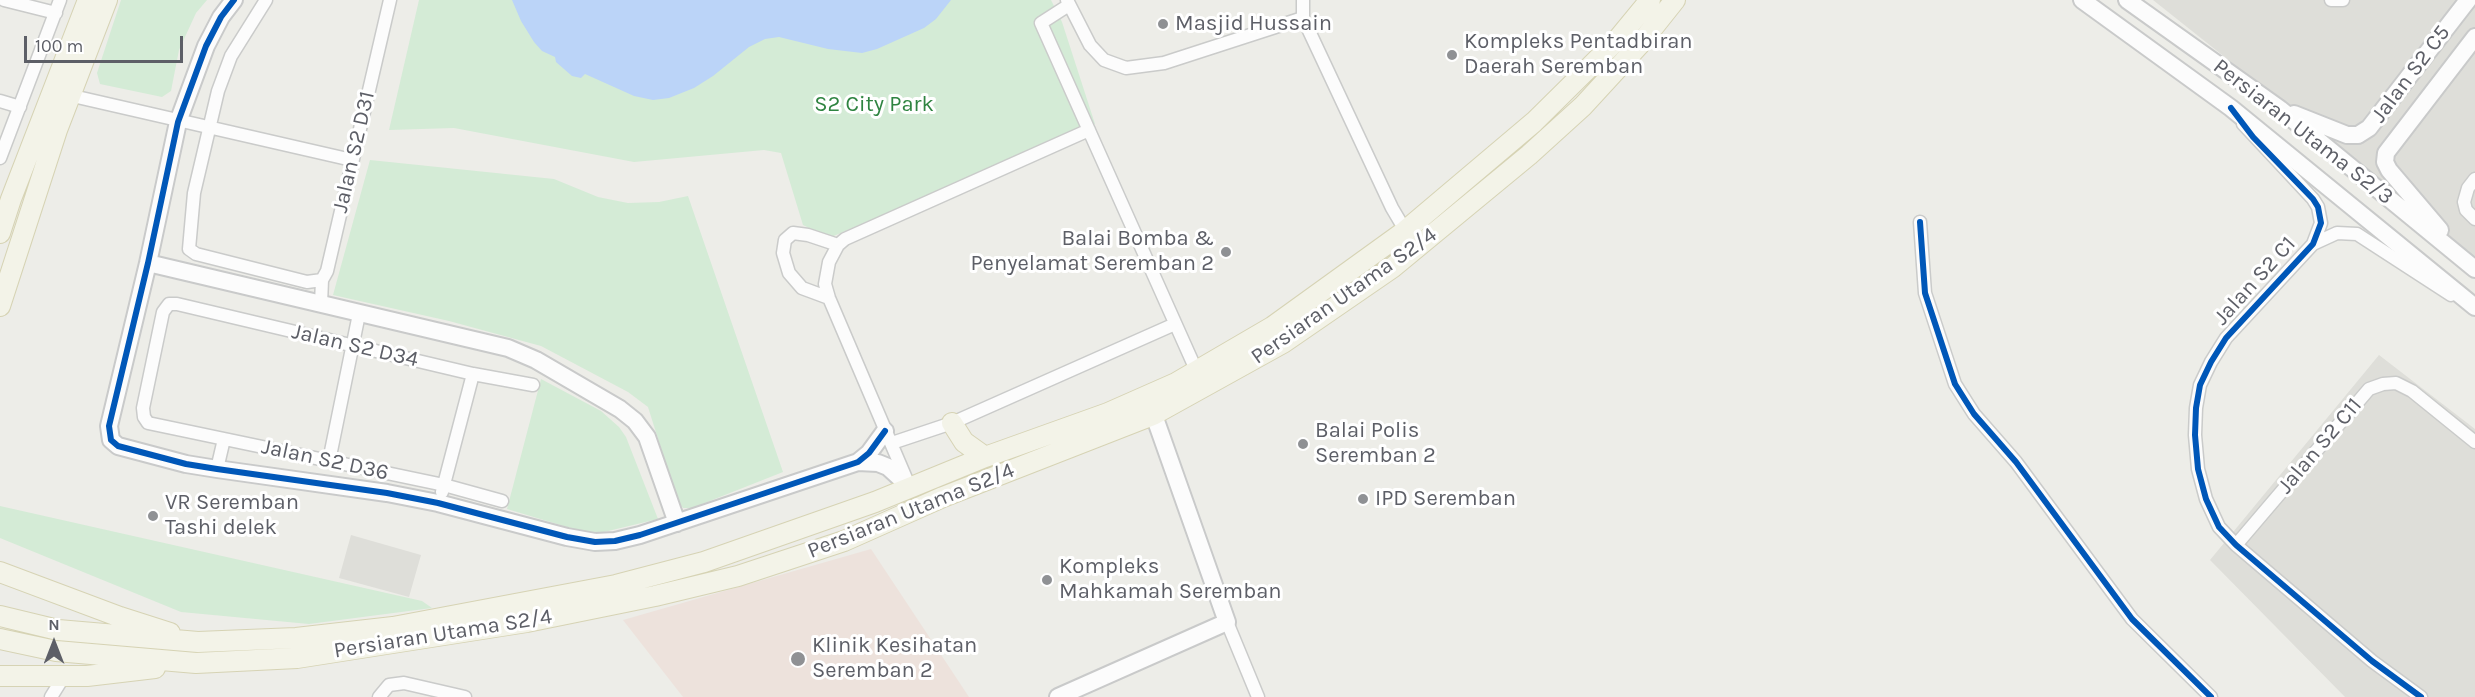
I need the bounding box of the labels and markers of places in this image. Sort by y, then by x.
place label: Masjid Hussain [1175,11,1332,37]
marker: Masjid Hussain [1156,17,1170,31]
place label: Kompleks Pentadbiran Daerah Seremban [1464,29,1693,80]
marker: Kompleks Pentadbiran Daerah Seremban [1445,48,1459,62]
place label: Balai Bomba & Penyelamat Seremban 2 [970,226,1214,278]
marker: Balai Bomba & Penyelamat Seremban 2 [1219,245,1233,259]
place label: Balai Polis Seremban 2 [1315,418,1436,470]
marker: Balai Polis Seremban 2 [1296,437,1310,451]
place label: IPD Seremban [1375,486,1516,512]
place label: VR Seremban Tashi delek [165,490,299,542]
marker: IPD Seremban [1356,492,1370,506]
marker: VR Seremban Tashi delek [146,509,160,523]
place label: Kompleks Mahkamah Seremban [1059,554,1282,606]
marker: Kompleks Mahkamah Seremban [1040,573,1054,587]
place label: Klinik Kesihatan Seremban 2 [812,633,977,684]
marker: Klinik Kesihatan Seremban 2 [789,650,807,668]

